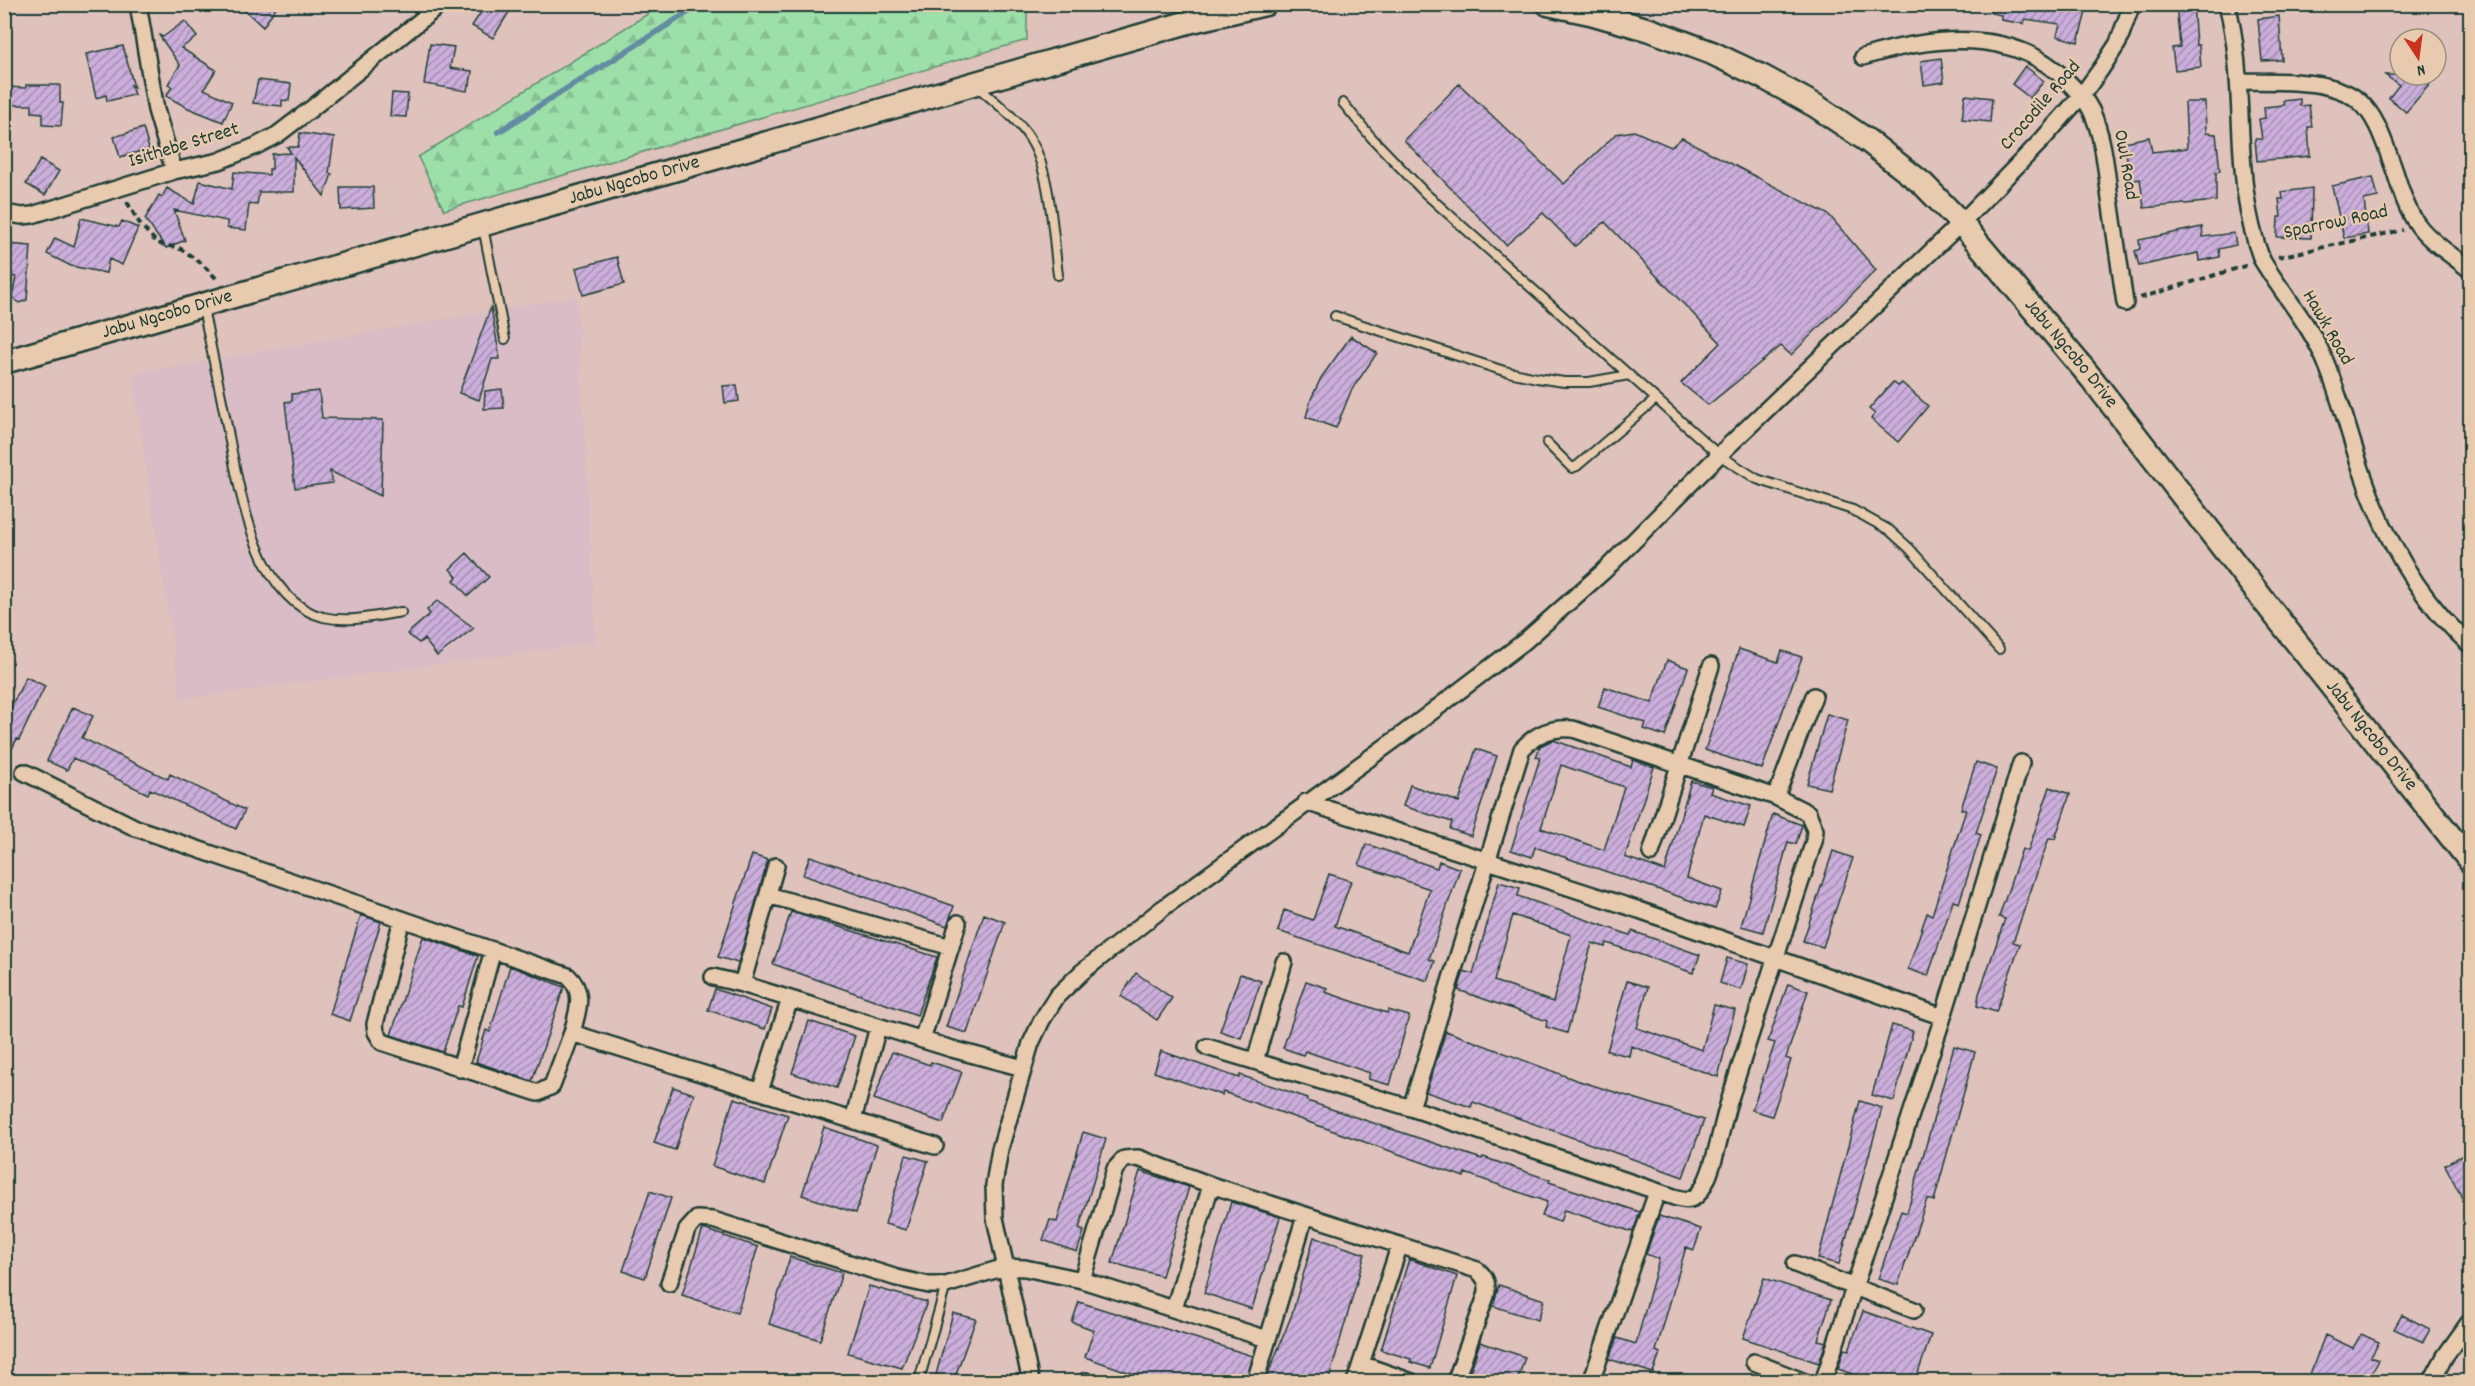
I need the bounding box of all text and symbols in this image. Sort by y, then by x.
north arrow [2388,27,2448,87]
street label: Crocodile Road [1994,55,2088,157]
text: N [2414,57,2427,81]
street label: Isithebe Street [125,116,243,176]
street label: Owl Road [2105,128,2145,202]
street label: Jabu Ngcobo Drive [566,149,703,213]
street label: Sparrow Road [2281,198,2391,248]
street label: Jabu Ngcobo Drive [99,283,236,347]
street label: Hawk Road [2294,285,2360,371]
street label: Jabu Ngcobo Drive [2017,293,2124,415]
street label: Jabu Ngcobo Drive [2318,675,2424,798]

